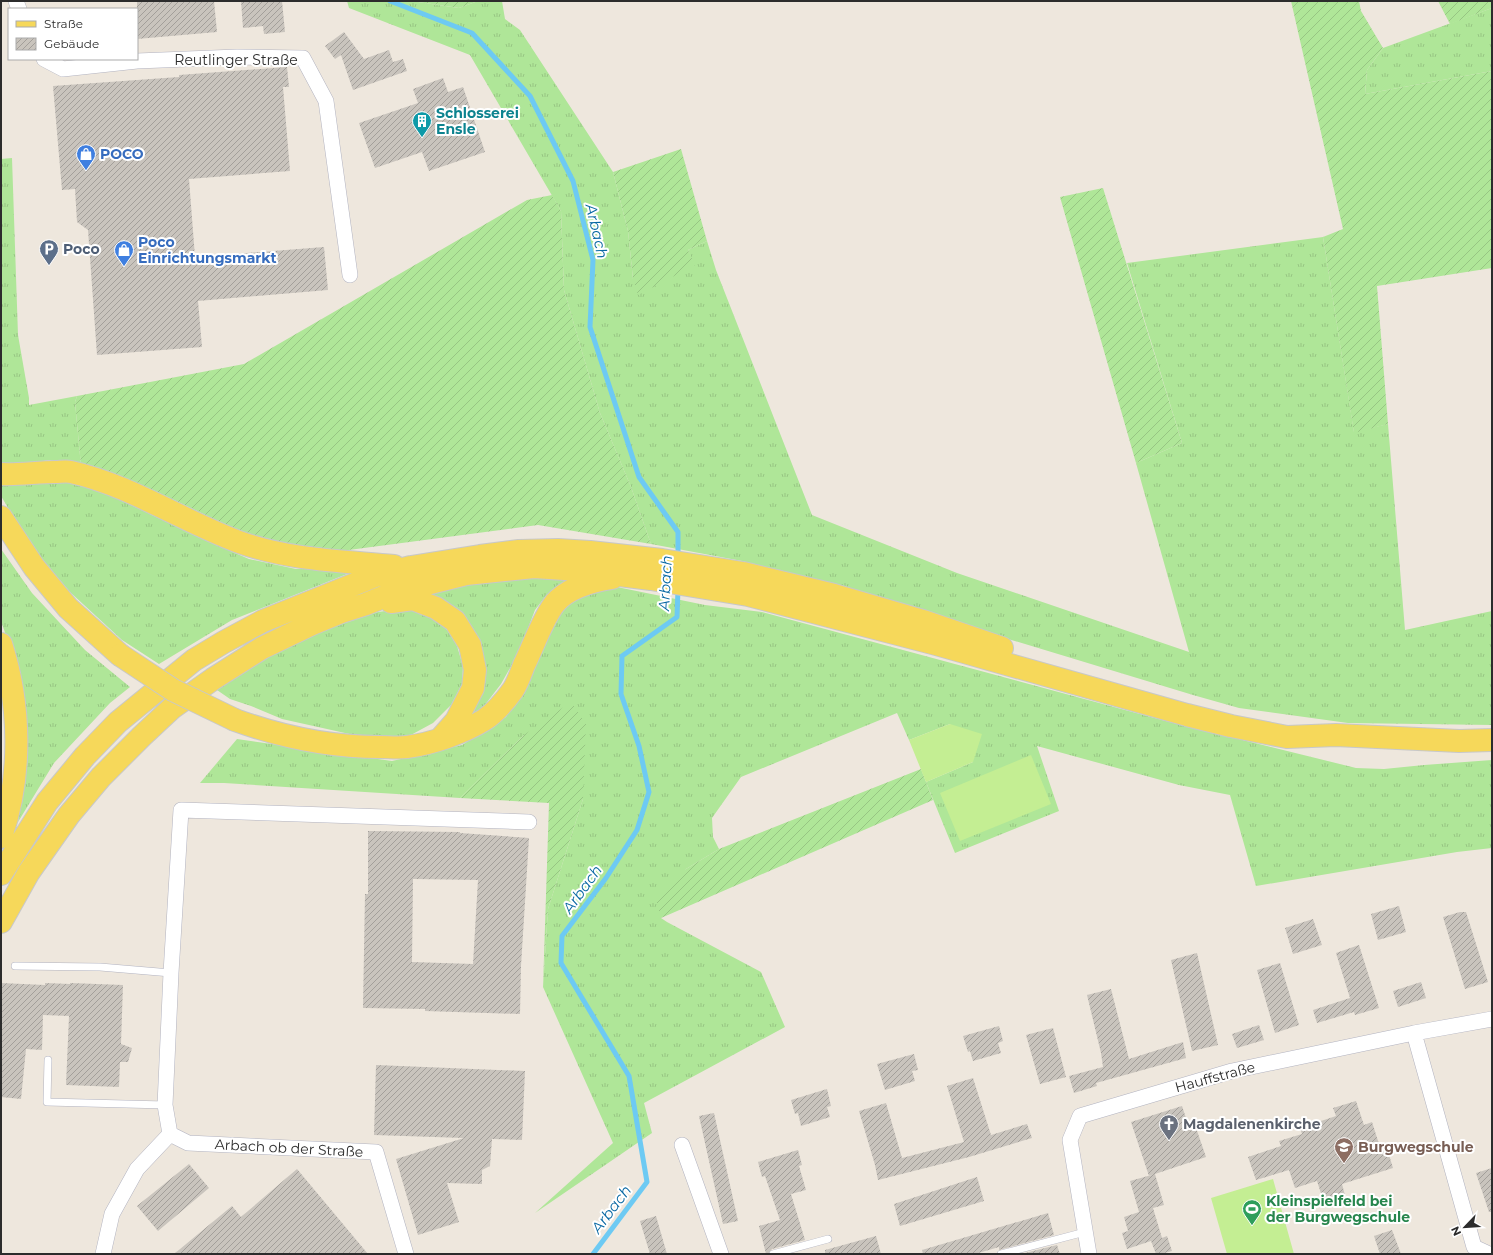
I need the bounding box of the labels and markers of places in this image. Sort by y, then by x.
place label: Schlosserei Ensle [436,104,519,138]
building icon: Schlosserei Ensle [411,110,433,138]
shop icon: POCO [75,143,97,171]
place label: POCO [100,145,144,163]
place label: Poco Einrichtungsmarkt [138,233,277,267]
parking icon: Poco [38,238,60,266]
shop icon: Poco Einrichtungsmarkt [113,239,135,267]
place label: Poco [63,240,100,258]
church icon: Magdalenenkirche [1158,1113,1180,1141]
place label: Magdalenenkirche [1183,1115,1321,1133]
school or university icon: Burgwegschule [1333,1136,1355,1164]
place label: Burgwegschule [1358,1138,1474,1156]
place label: Kleinspielfeld bei der Burgwegschule [1266,1192,1410,1226]
sports icon: Kleinspielfeld bei der Burgwegschule [1241,1198,1263,1226]

